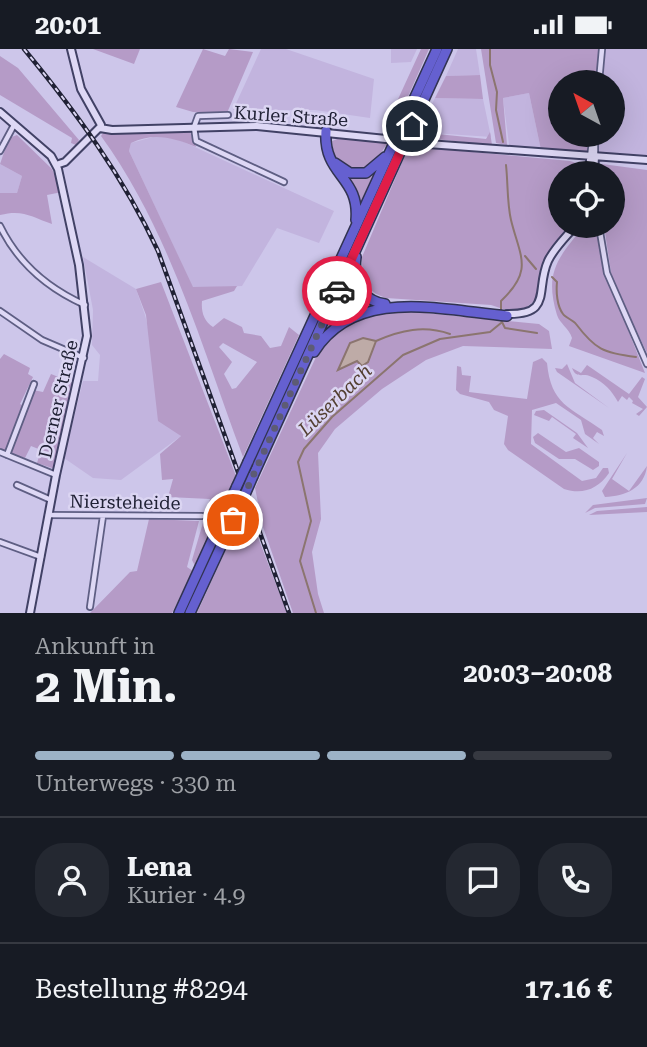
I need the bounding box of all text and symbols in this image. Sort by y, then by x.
text: 20:01 [35,10,101,40]
north arrow [548,70,625,147]
map controls [548,70,625,238]
pin [382,96,442,156]
street label: Kurler Straße [233,102,349,130]
icon: home [393,107,431,145]
button: locate [548,161,625,238]
courier [302,256,372,326]
icon: car [318,272,356,310]
street label: Derner Straße [34,338,82,460]
water label: Lüserbach [293,359,377,441]
pin [203,490,263,550]
street label: Niersteheide [69,491,181,513]
icon: bag [214,501,252,539]
text: Ankunft in [35,633,155,660]
text: 20:03–20:08 [463,658,612,688]
text: 2 Min. [35,659,177,713]
text: Unterwegs · 330 m [35,770,237,797]
button: person [35,843,109,917]
button: chat [446,843,520,917]
button: phone [538,843,612,917]
text: Lena [127,852,192,882]
text: Kurier · 4.9 [127,882,245,909]
text: Bestellung #8294 [35,974,248,1004]
text: 17.16 € [524,974,612,1004]

